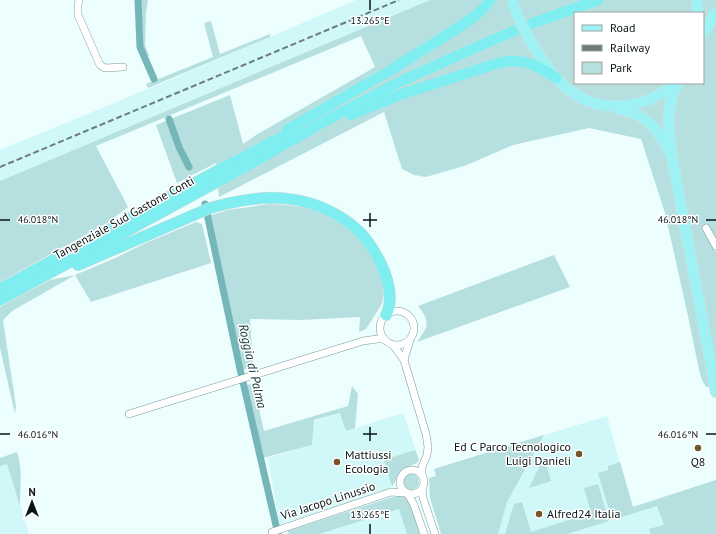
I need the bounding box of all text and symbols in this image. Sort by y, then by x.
legend [574,12,704,84]
text: 13.265°E [351,14,390,27]
text: Road [610,20,635,35]
text: Railway [610,40,650,55]
text: Park [610,60,632,75]
street label: Tangenziale Sud Gastone Conti [51,173,197,262]
text: 46.018°N [18,213,58,226]
text: 46.018°N [658,213,698,226]
water label: Roggia di Palma [235,322,271,411]
text: 46.016°N [18,428,58,441]
text: 46.016°N [658,428,698,441]
place label: Ed C Parco Tecnologico Luigi Danieli [454,439,571,468]
marker: Q8 [693,443,703,453]
place label: Mattiussi Ecologia [345,447,392,476]
marker: Ed C Parco Tecnologico Luigi Danieli [574,449,584,459]
place label: Q8 [691,454,705,469]
marker: Mattiussi Ecologia [332,457,342,467]
street label: Via Jacopo Linussio [278,478,377,523]
north arrow [12,482,52,522]
text: N [28,485,36,499]
place label: Alfred24 Italia [547,506,621,521]
text: 13.265°E [351,508,390,521]
marker: Alfred24 Italia [534,509,544,519]

